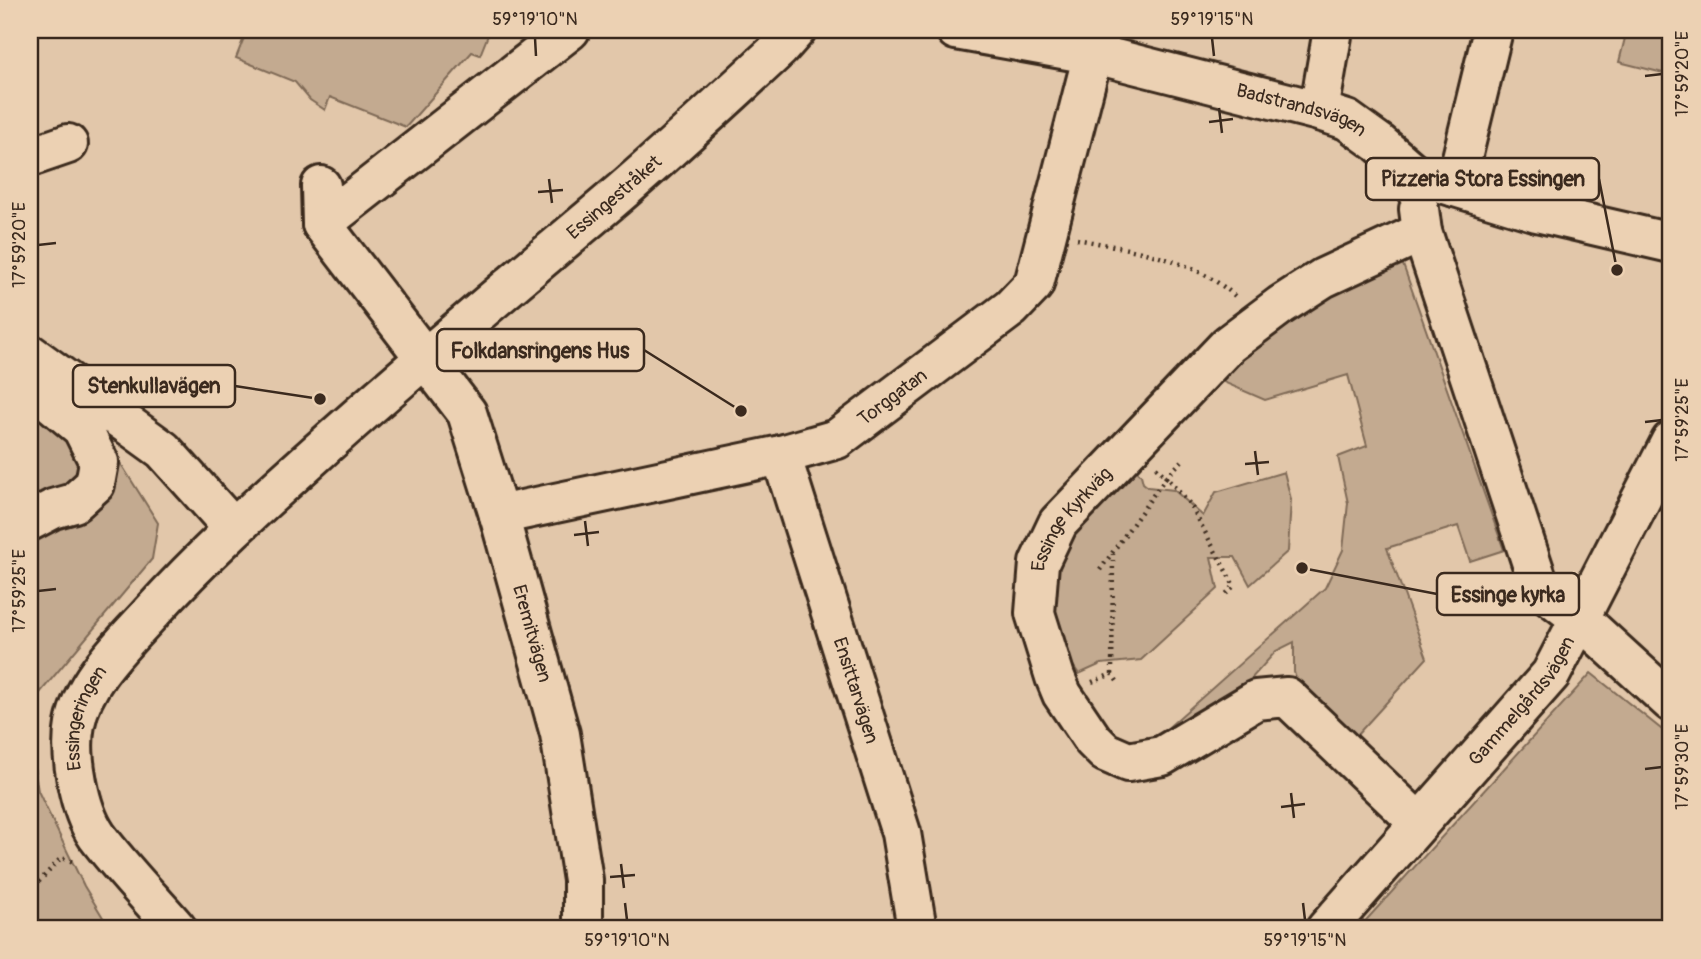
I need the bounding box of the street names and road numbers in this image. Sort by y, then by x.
street label: Badstrandsvägen [1234,78,1371,142]
street label: Essingestråket [562,150,667,245]
street label: Torggatan [853,363,932,431]
street label: Essinge Kyrkväg [1026,462,1117,572]
street label: Eremitvägen [507,582,557,685]
street label: Gammelgårdsvägen [1463,632,1580,771]
street label: Ensittarvägen [828,634,884,747]
street label: Essingeringen [61,661,112,772]

